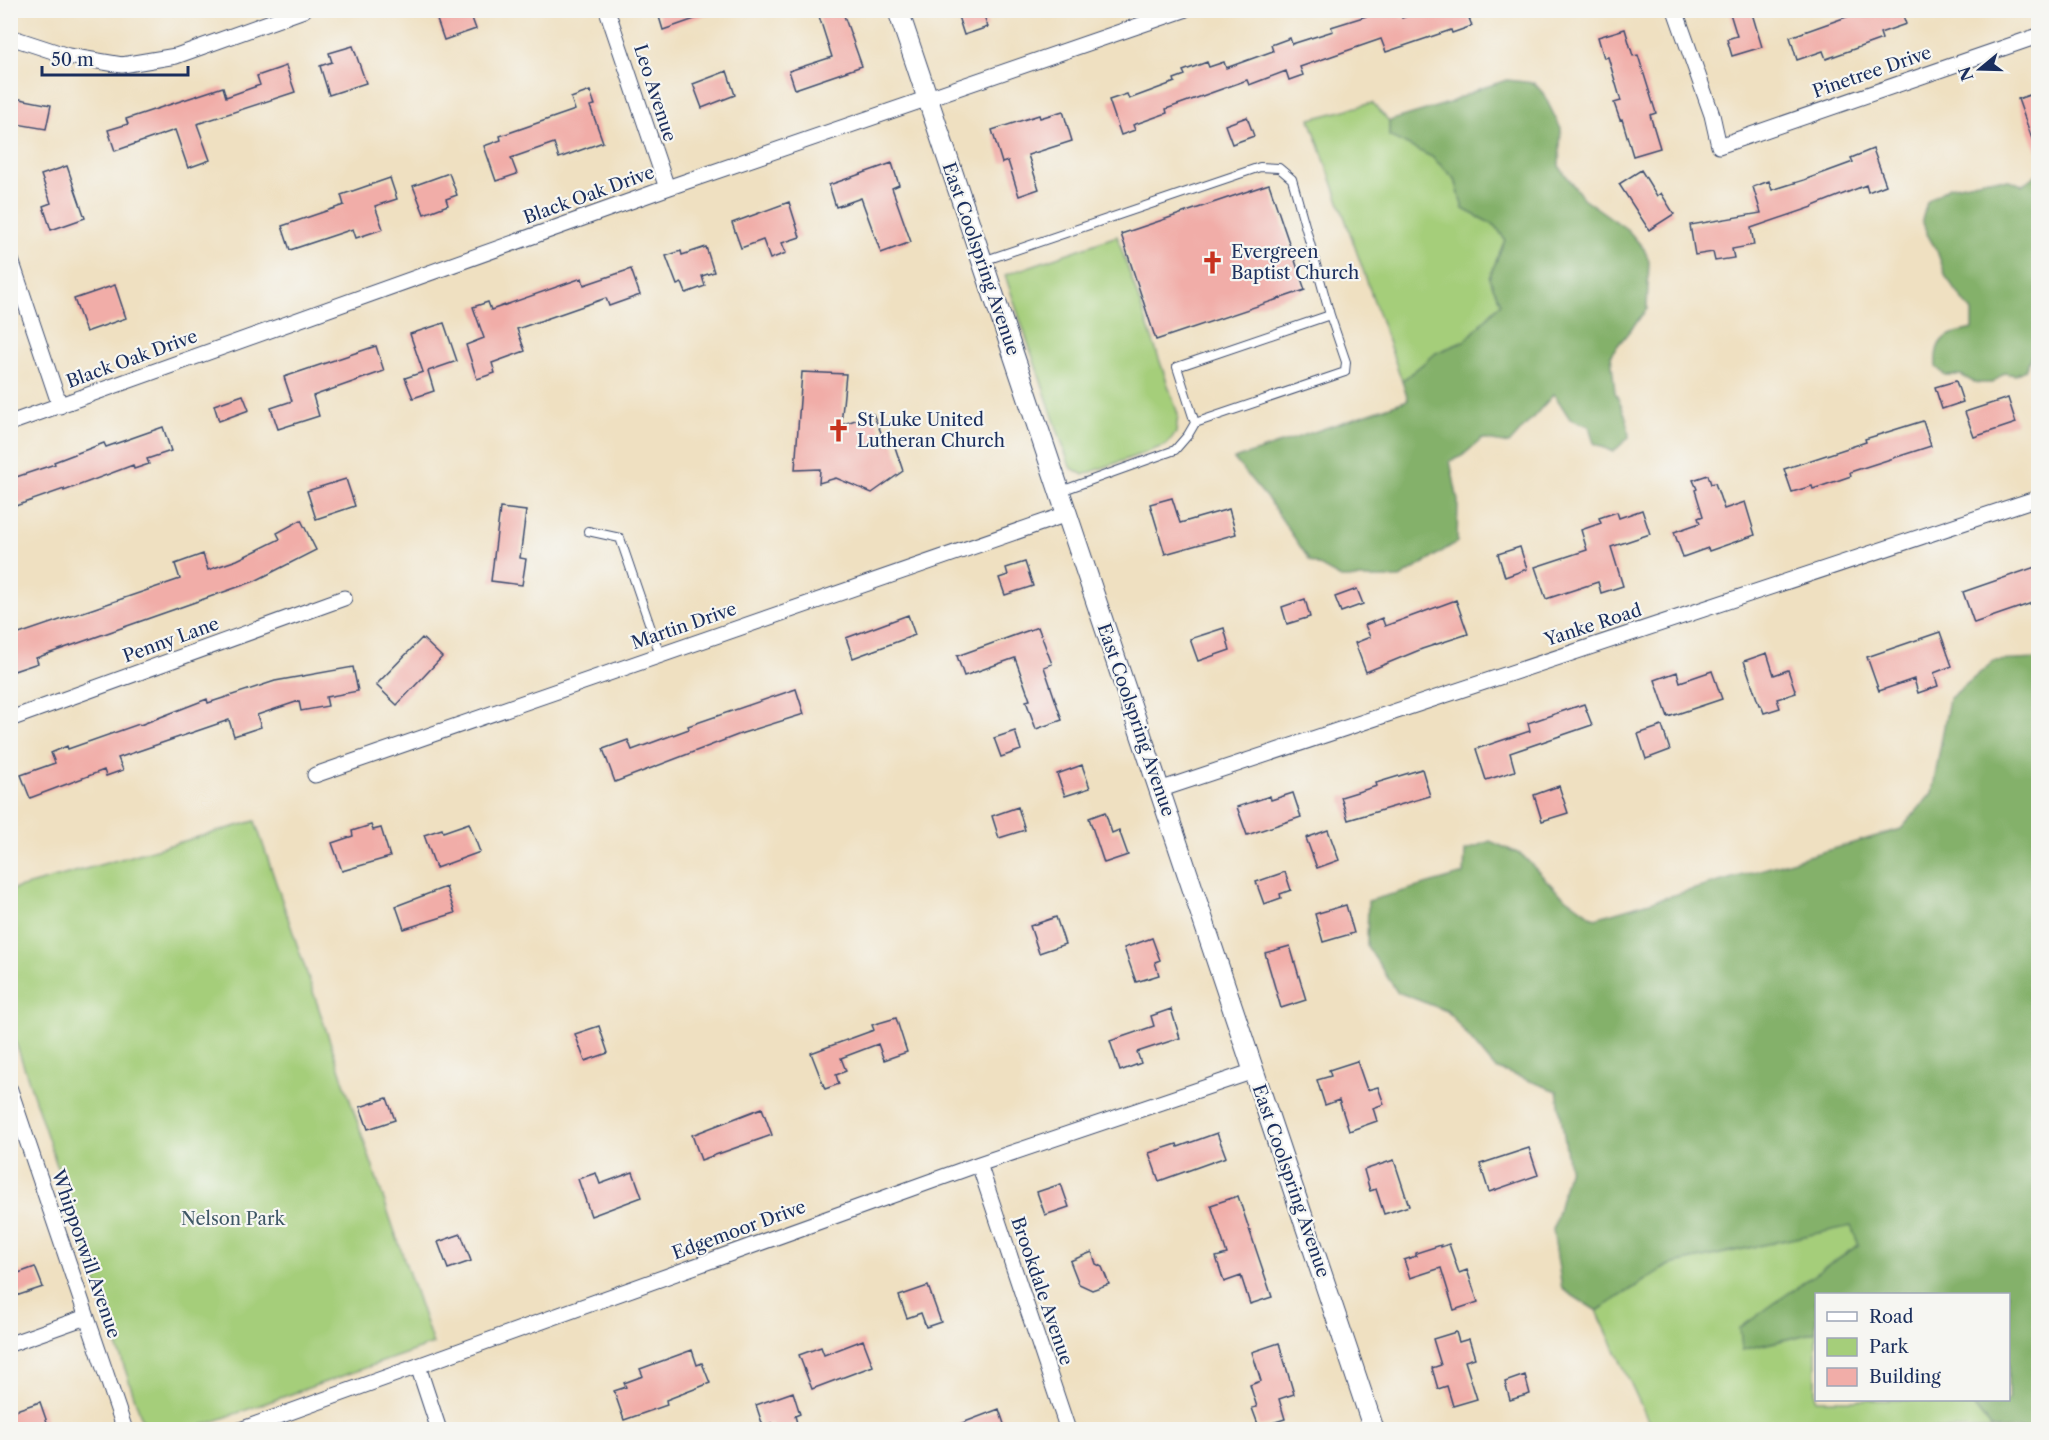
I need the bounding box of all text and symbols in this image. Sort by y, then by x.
scale bar [42,39,188,77]
north arrow [1950,39,2010,99]
street label: Pinetree Drive [1810,41,1934,103]
street label: Leo Avenue [629,42,681,144]
text: 50 m [51,49,94,71]
text: N [1954,64,1978,84]
street label: East Coolspring Avenue [938,159,1024,359]
street label: Black Oak Drive [521,161,657,229]
place label: Evergreen Baptist Church [1231,241,1359,284]
church icon: Evergreen Baptist Church [1200,249,1226,275]
street label: Black Oak Drive [64,325,200,393]
place label: St Luke United Lutheran Church [857,409,1005,452]
church icon: St Luke United Lutheran Church [826,417,852,443]
street label: Martin Drive [629,598,739,654]
street label: Yanke Road [1541,599,1644,651]
street label: Penny Lane [120,612,222,668]
street label: East Coolspring Avenue [1093,620,1179,820]
street label: East Coolspring Avenue [1248,1081,1334,1281]
street label: Whipporwill Avenue [46,1166,125,1341]
street label: Edgemoor Drive [669,1196,809,1264]
park label: Nelson Park [181,1208,287,1230]
street label: Brookdale Avenue [1006,1214,1078,1368]
legend [1815,1293,2010,1401]
text: Road [1869,1306,1914,1328]
text: Park [1869,1336,1910,1358]
text: Building [1869,1366,1941,1388]

